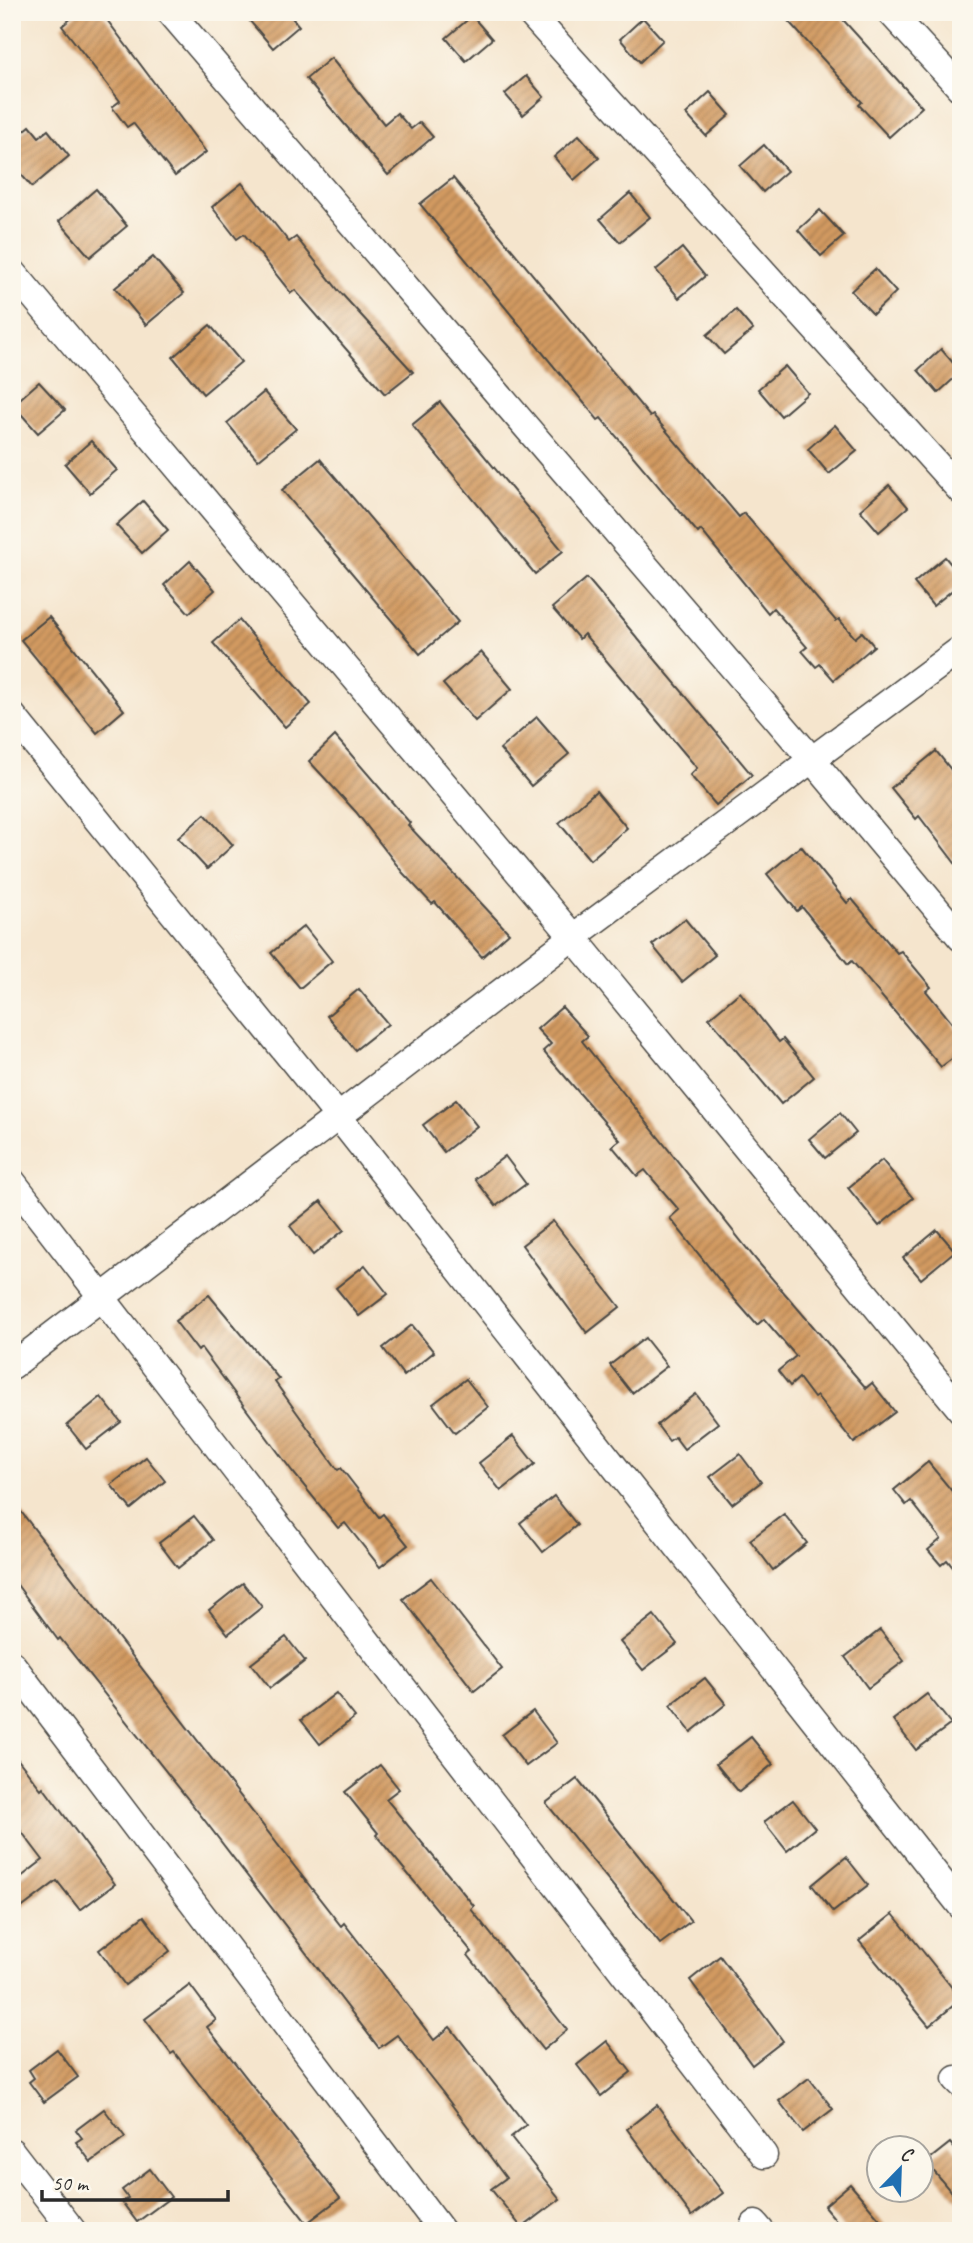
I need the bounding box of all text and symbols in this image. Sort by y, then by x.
north arrow [864,2134,934,2204]
text: С [897,2141,918,2168]
scale bar [42,2159,228,2203]
text: 50 m [52,2170,90,2196]

